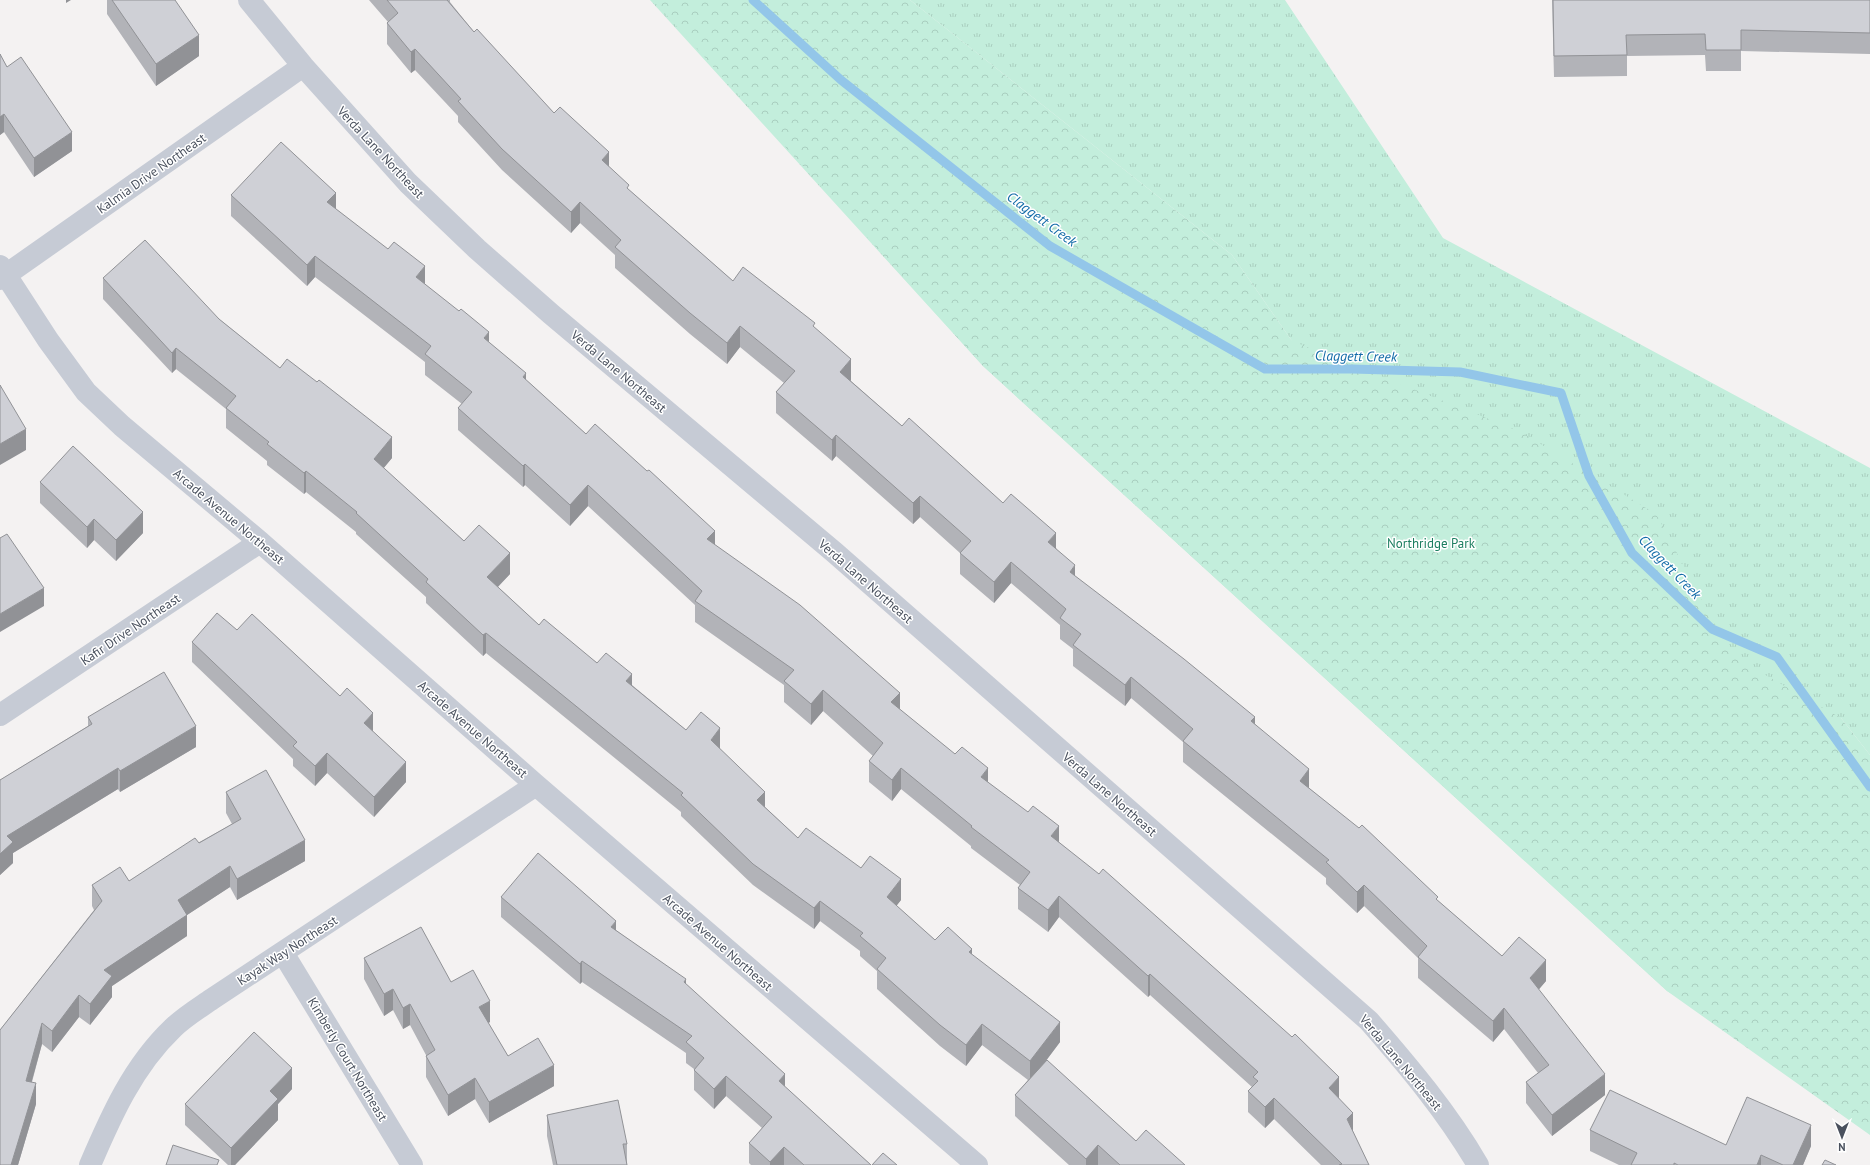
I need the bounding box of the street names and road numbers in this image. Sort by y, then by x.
street label: Verda Lane Northeast [333,102,428,202]
street label: Kalmia Drive Northeast [93,129,210,217]
street label: Verda Lane Northeast [567,326,670,417]
street label: Arcade Avenue Northeast [170,465,288,568]
street label: Verda Lane Northeast [814,535,917,627]
street label: Kafir Drive Northeast [77,589,184,669]
street label: Arcade Avenue Northeast [414,677,532,782]
street label: Verda Lane Northeast [1058,748,1161,840]
street label: Arcade Avenue Northeast [659,890,777,995]
street label: Kayak Way Northeast [234,911,341,989]
street label: Kimberly Court Northeast [304,994,392,1125]
street label: Verda Lane Northeast [1355,1010,1446,1114]

